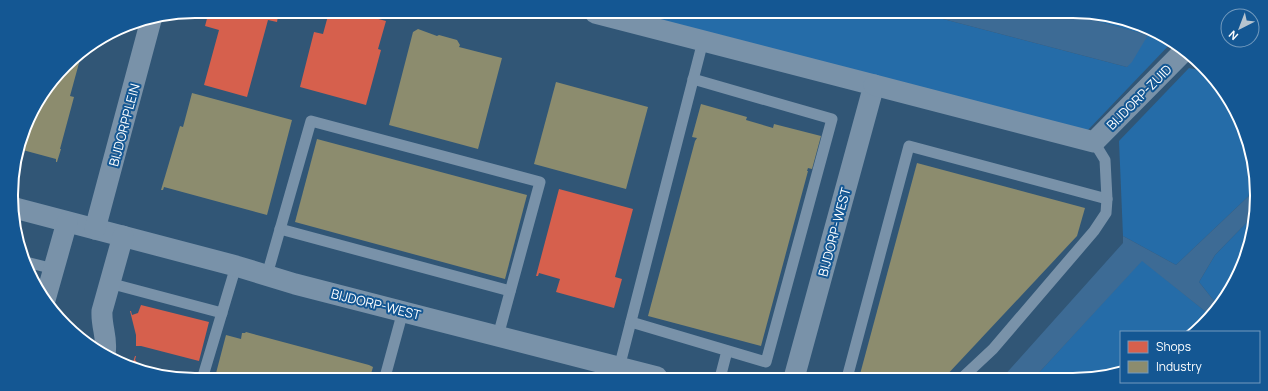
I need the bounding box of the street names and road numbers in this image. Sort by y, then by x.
street label: BIJDORP-ZUID [1102,60,1176,134]
street label: BIJDORPPLEIN [104,82,144,168]
street label: BIJDORP-WEST [813,185,855,279]
street label: BIJDORP-WEST [329,284,423,324]

